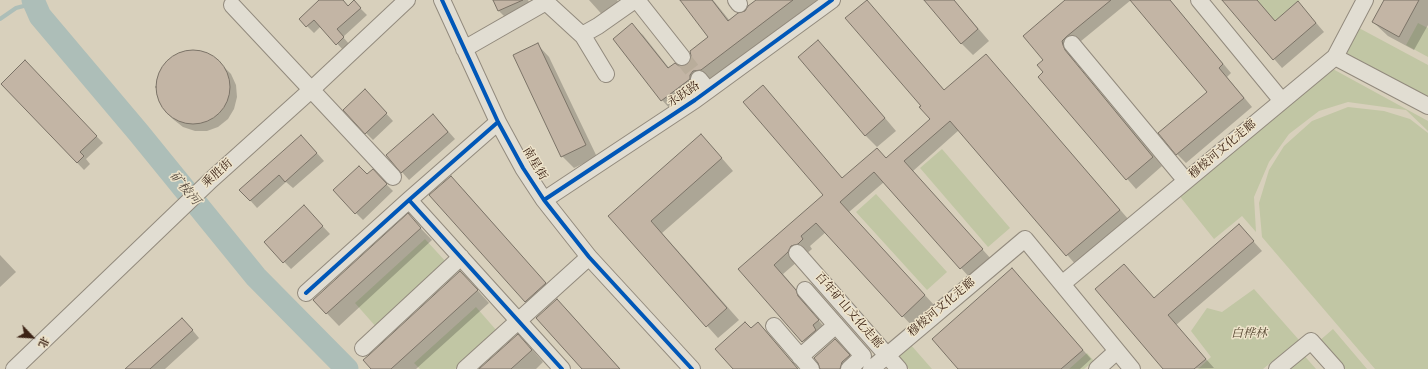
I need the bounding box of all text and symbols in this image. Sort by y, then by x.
street label: 永跃路 [665,79,703,111]
street label: 穆棱河文化走廊 [1186,117,1260,183]
street label: 南星街 [519,145,549,183]
street label: 乘胜街 [200,157,236,191]
water label: 矿棱河 [165,169,203,209]
street label: 百年矿山文化走廊 [811,270,885,352]
street label: 穆棱河文化走廊 [905,275,979,341]
north arrow [12,317,52,357]
park label: 白桦林 [1231,328,1267,342]
text: 北 [34,334,52,350]

